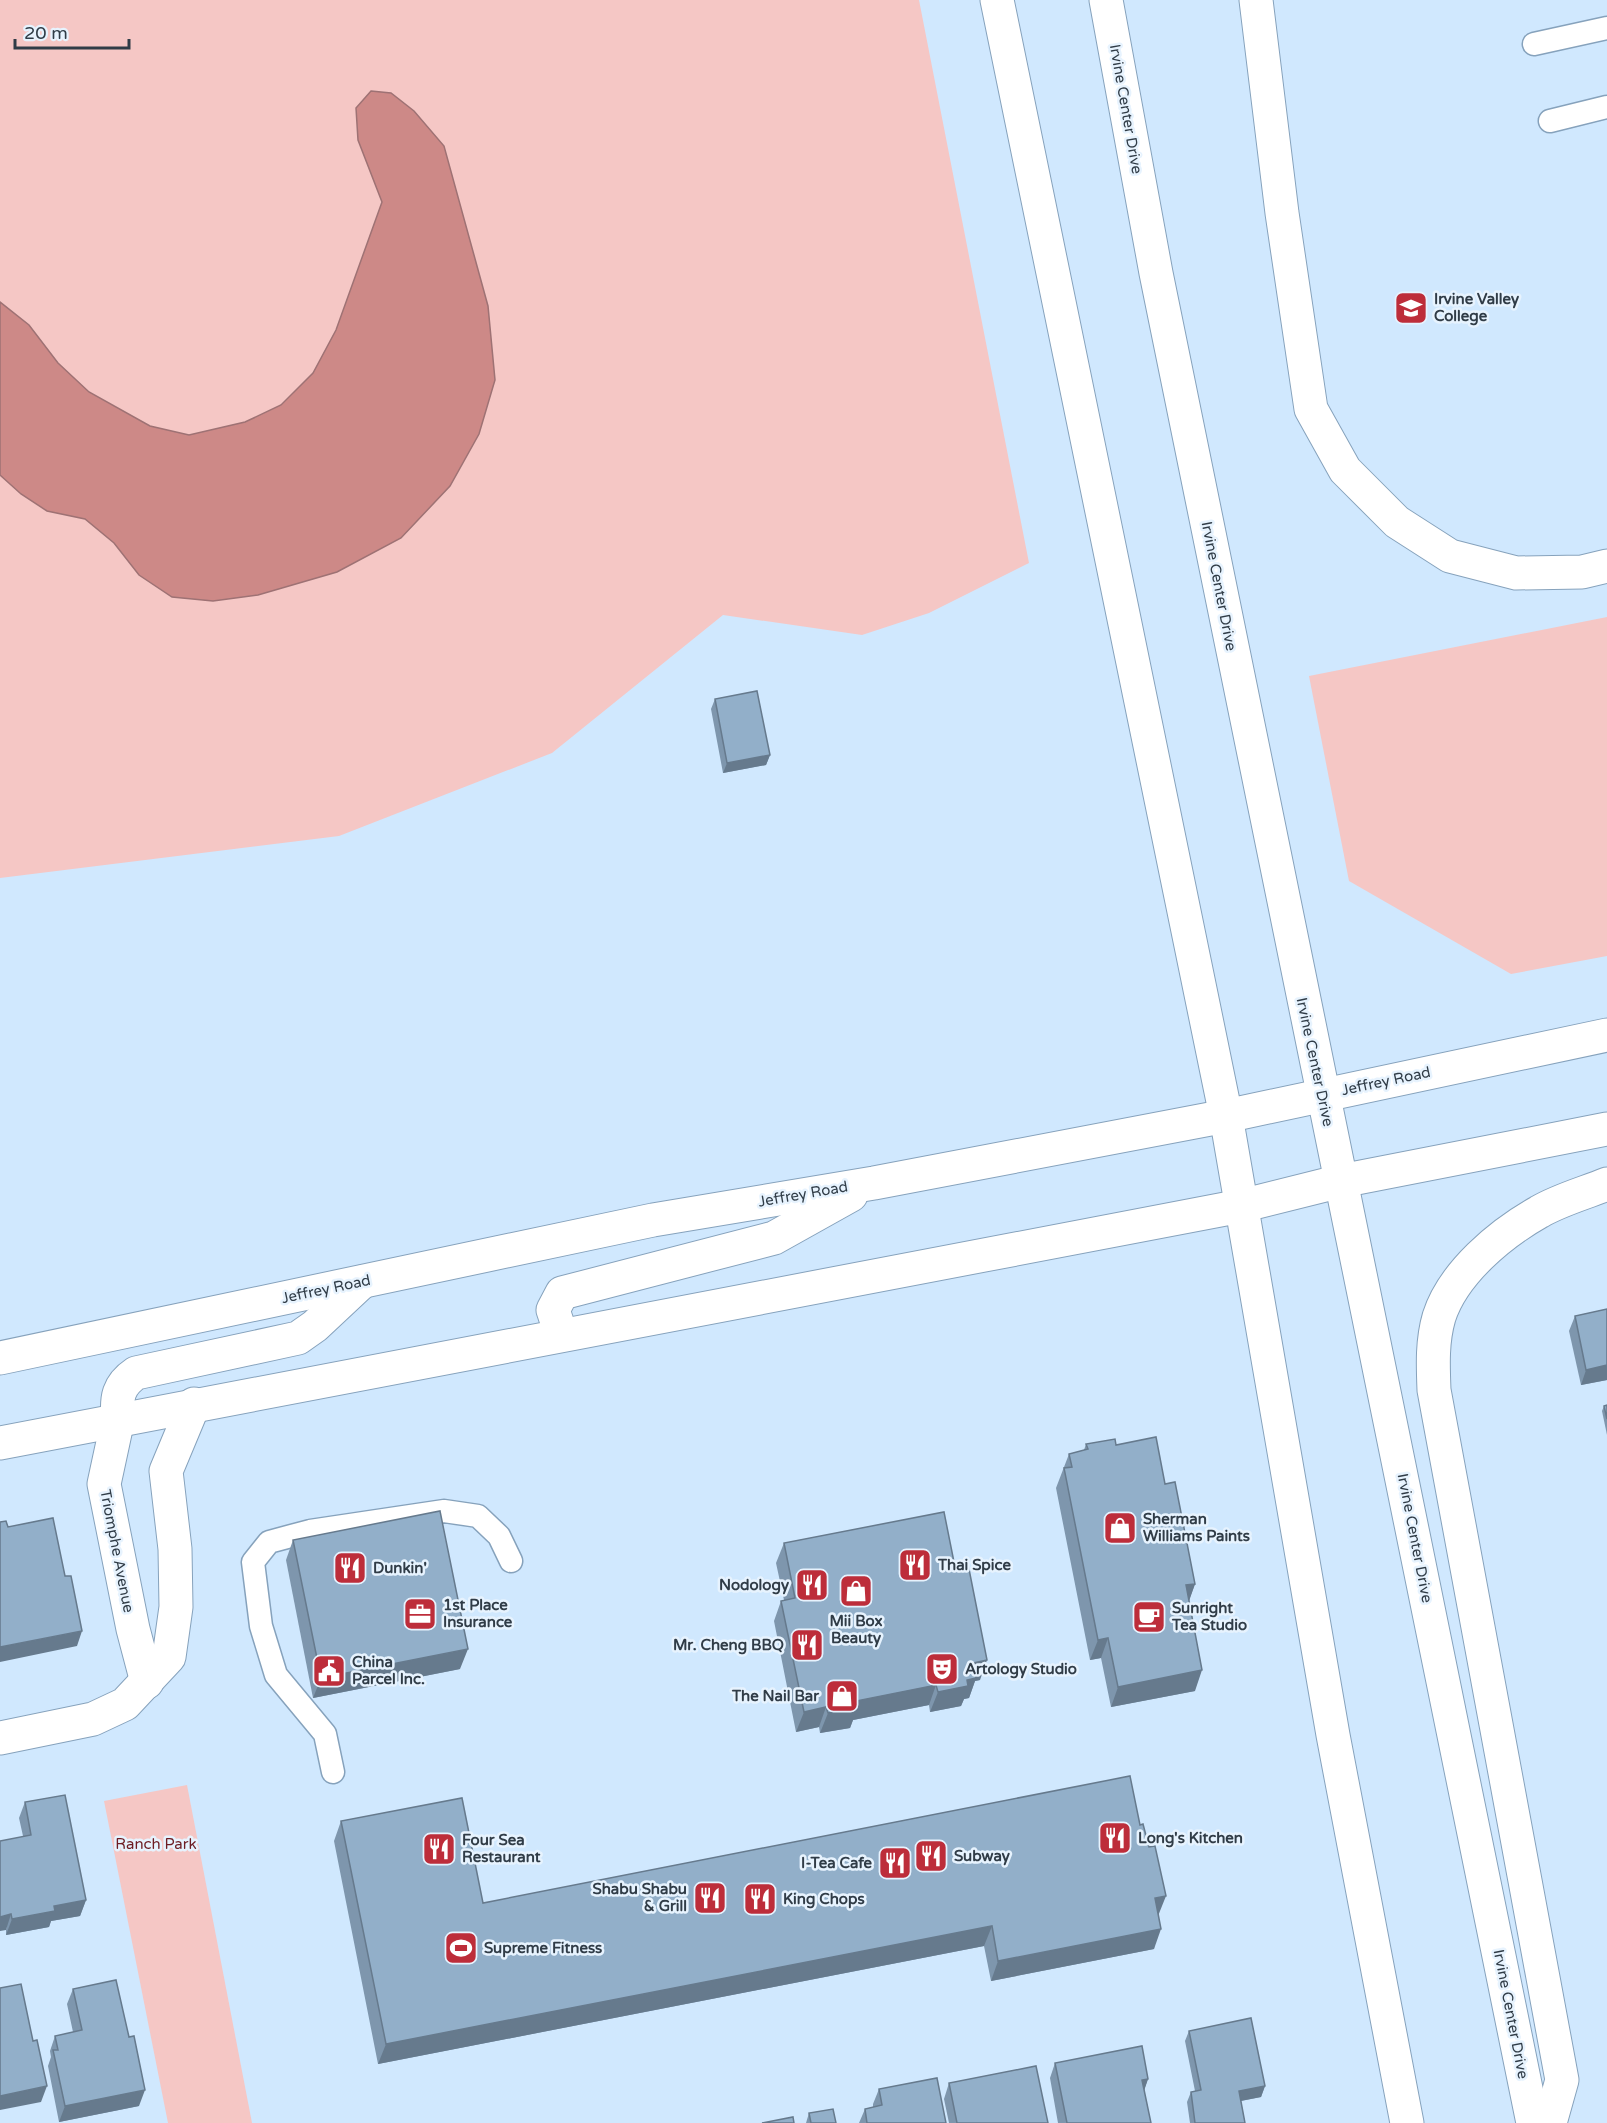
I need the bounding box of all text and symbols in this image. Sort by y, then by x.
scale bar [15,12,129,50]
text: 20 m [24,22,68,44]
street label: Irvine Center Drive [1106,43,1146,175]
school or university icon: Irvine Valley College [1393,290,1429,326]
place label: Irvine Valley College [1434,290,1519,326]
street label: Irvine Center Drive [1198,520,1240,652]
street label: Irvine Center Drive [1293,996,1337,1128]
street label: Jeffrey Road [1340,1063,1432,1099]
street label: Jeffrey Road [757,1177,849,1211]
street label: Jeffrey Road [280,1271,372,1307]
street label: Irvine Center Drive [1394,1472,1436,1604]
street label: Triomphe Avenue [96,1488,138,1614]
shop icon: Sherman Williams Paints [1102,1510,1138,1546]
place label: Sherman Williams Paints [1143,1510,1250,1545]
restaurant icon: Thai Spice [897,1547,933,1583]
restaurant icon: Dunkin' [332,1550,368,1586]
place label: Thai Spice [937,1556,1012,1575]
place label: Dunkin' [373,1559,427,1577]
restaurant icon: Nodology [794,1567,830,1603]
shop icon: Mii Box Beauty [838,1573,874,1609]
place label: Nodology [719,1576,789,1595]
office icon: 1st Place Insurance [402,1596,438,1632]
place label: 1st Place Insurance [443,1596,513,1631]
cafe icon: Sunright Tea Studio [1131,1599,1167,1635]
place label: Sunright Tea Studio [1171,1599,1247,1634]
place label: Mii Box Beauty [829,1612,883,1648]
restaurant icon: Mr. Cheng BBQ [789,1627,825,1663]
place label: Mr. Cheng BBQ [673,1636,784,1655]
theatre icon: Artology Studio [924,1651,960,1687]
public building icon: China Parcel Inc. [311,1653,347,1689]
place label: China Parcel Inc. [352,1653,425,1688]
place label: Artology Studio [965,1660,1077,1679]
shop icon: The Nail Bar [824,1678,860,1714]
place label: The Nail Bar [731,1687,819,1705]
restaurant icon: Long's Kitchen [1097,1820,1133,1856]
place label: Long's Kitchen [1138,1829,1243,1848]
restaurant icon: Four Sea Restaurant [421,1831,457,1867]
place label: Four Sea Restaurant [462,1831,541,1866]
park label: Ranch Park [115,1835,197,1853]
restaurant icon: Subway [913,1838,949,1874]
restaurant icon: I-Tea Cafe [877,1845,913,1881]
place label: Subway [954,1847,1010,1866]
place label: I-Tea Cafe [801,1854,872,1872]
place label: Shabu Shabu & Grill [593,1880,687,1915]
restaurant icon: Shabu Shabu & Grill [692,1880,728,1916]
restaurant icon: King Chops [742,1881,778,1917]
place label: King Chops [783,1890,865,1909]
sports icon: Supreme Fitness [443,1930,479,1966]
place label: Supreme Fitness [484,1939,602,1958]
street label: Irvine Center Drive [1490,1948,1532,2080]

